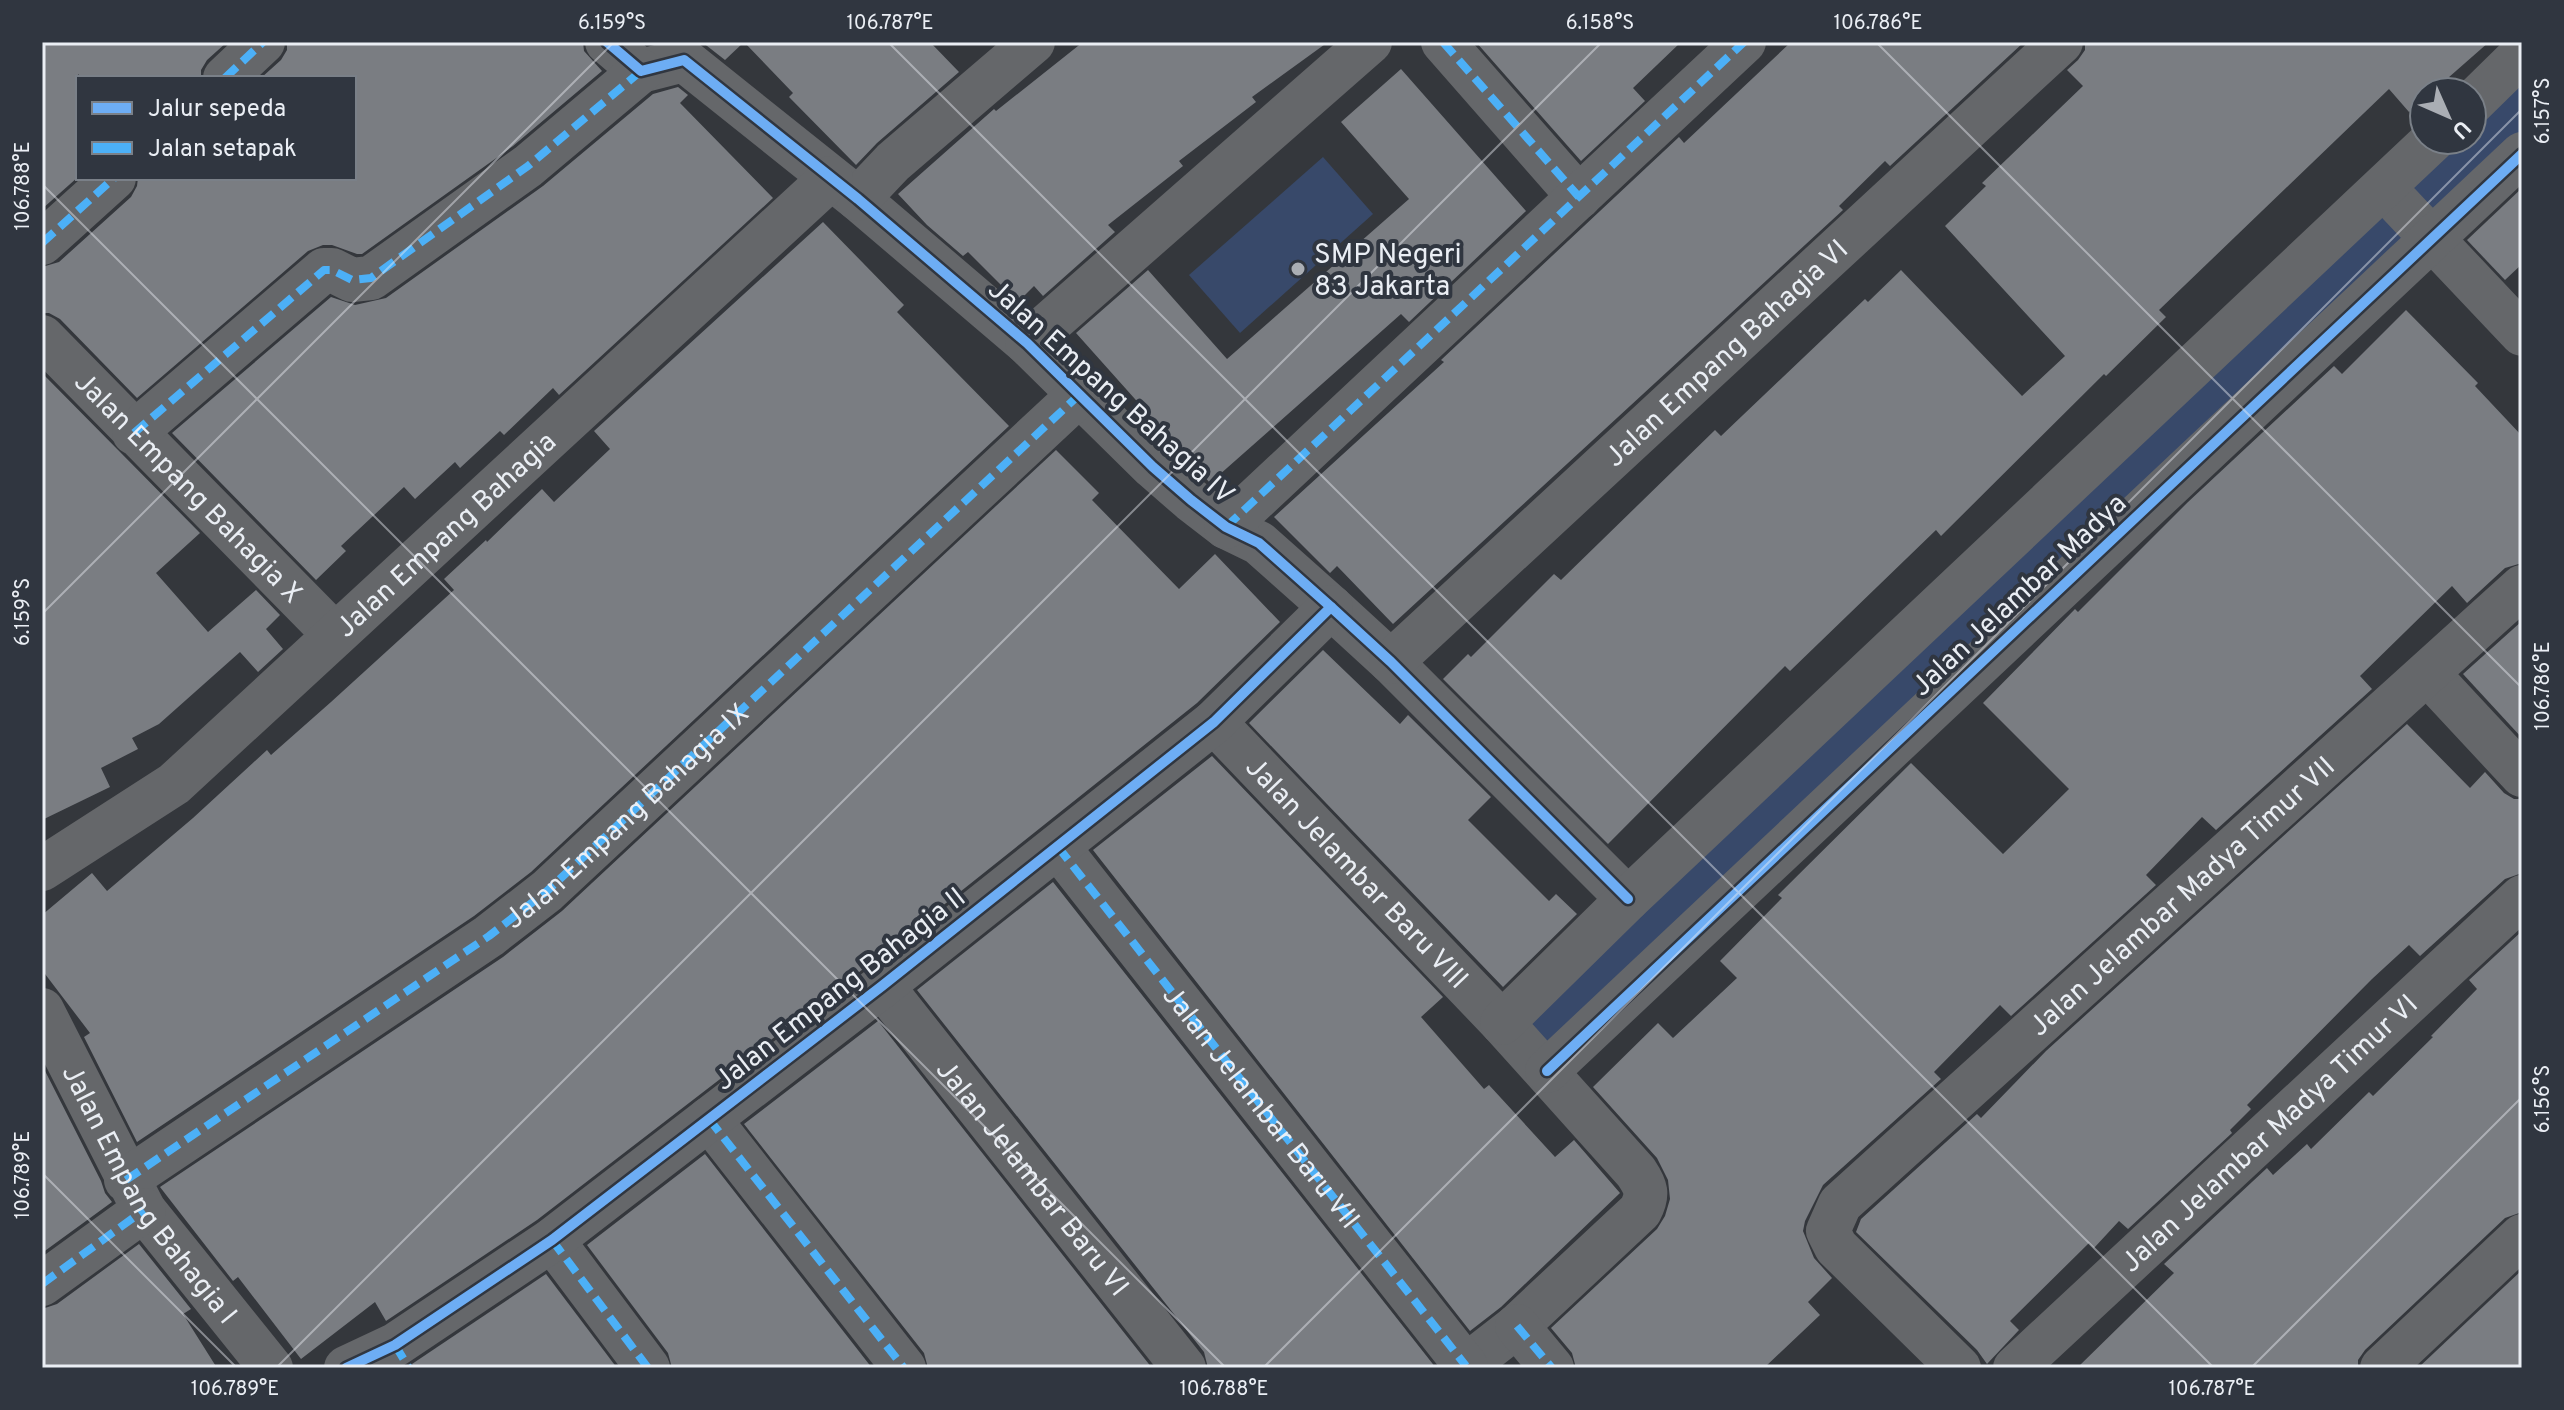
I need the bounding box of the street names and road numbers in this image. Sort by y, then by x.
street label: Jalan Empang Bahagia VI [1598,233,1857,476]
street label: Jalan Empang Bahagia IV [979,273,1241,514]
street label: Jalan Empang Bahagia X [65,365,309,612]
street label: Jalan Empang Bahagia [329,425,565,647]
street label: Jalan Jelambar Madya [1905,487,2135,705]
street label: Jalan Empang Bahagia IX [498,697,758,938]
street label: Jalan Jelambar Madya Timur VII [2023,750,2344,1045]
street label: Jalan Jelambar Baru VIII [1236,751,1475,998]
street label: Jalan Empang Bahagia II [708,881,974,1100]
street label: Jalan Jelambar Baru VII [1153,979,1366,1237]
street label: Jalan Jelambar Madya Timur VI [2114,988,2427,1282]
street label: Jalan Jelambar Baru VI [926,1054,1136,1305]
street label: Jalan Empang Bahagia I [52,1059,244,1333]

